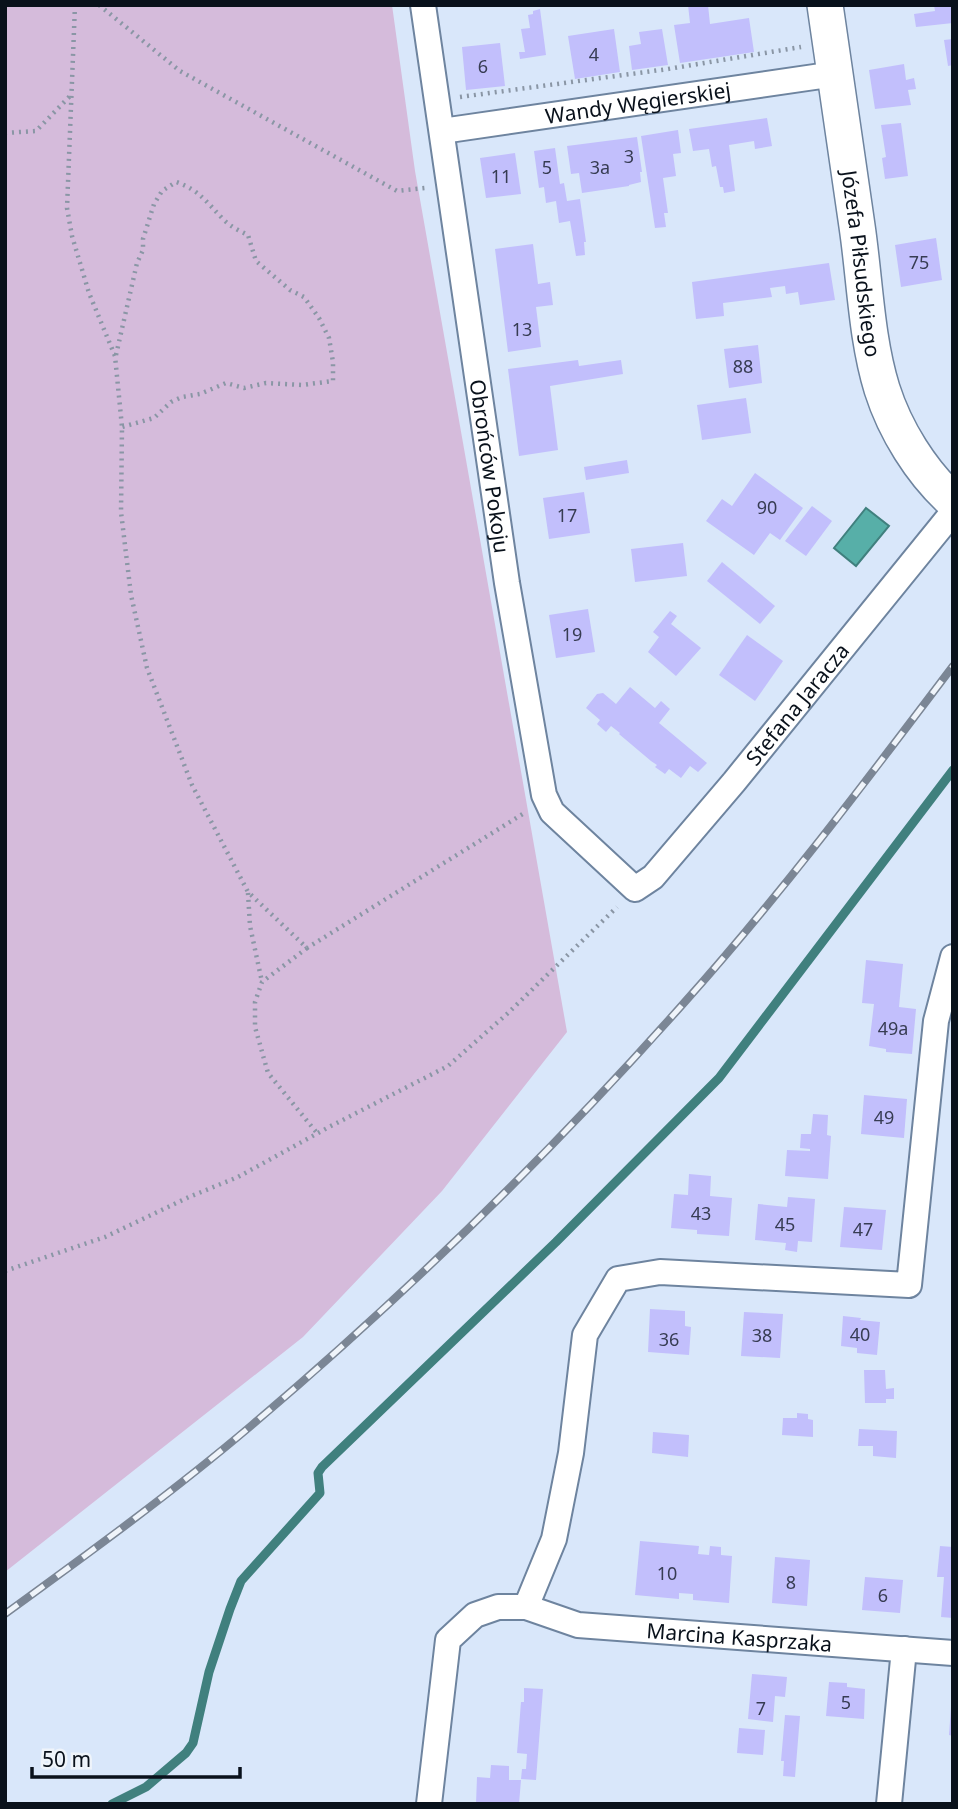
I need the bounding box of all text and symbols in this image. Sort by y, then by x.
house number: 4 [589,42,599,66]
house number: 6 [478,54,488,78]
street label: Wandy Węgierskiej [543,75,732,130]
house number: 3 [624,144,634,168]
house number: 5 [542,155,552,179]
house number: 3a [590,155,610,179]
house number: 11 [491,164,511,188]
street label: Józefa Piłsudskiego [835,166,888,359]
house number: 75 [909,250,929,274]
house number: 13 [512,317,532,341]
house number: 88 [733,354,753,378]
street label: Obrońców Pokoju [464,377,516,555]
house number: 90 [757,495,777,519]
house number: 17 [557,503,577,527]
house number: 19 [562,622,582,646]
street label: Stefana Jaracza [739,637,855,771]
house number: 49a [878,1016,908,1040]
house number: 49 [874,1105,894,1129]
house number: 43 [691,1201,711,1225]
house number: 45 [775,1212,795,1236]
house number: 47 [853,1217,873,1241]
house number: 40 [850,1322,870,1346]
house number: 38 [752,1323,772,1347]
house number: 36 [659,1327,679,1351]
house number: 10 [657,1561,677,1585]
house number: 8 [786,1570,796,1594]
house number: 6 [878,1583,888,1607]
street label: Marcina Kasprzaka [646,1616,833,1658]
house number: 5 [841,1690,851,1714]
house number: 7 [756,1696,766,1720]
scale bar [32,1736,240,1780]
text: 50 m [42,1745,91,1773]

